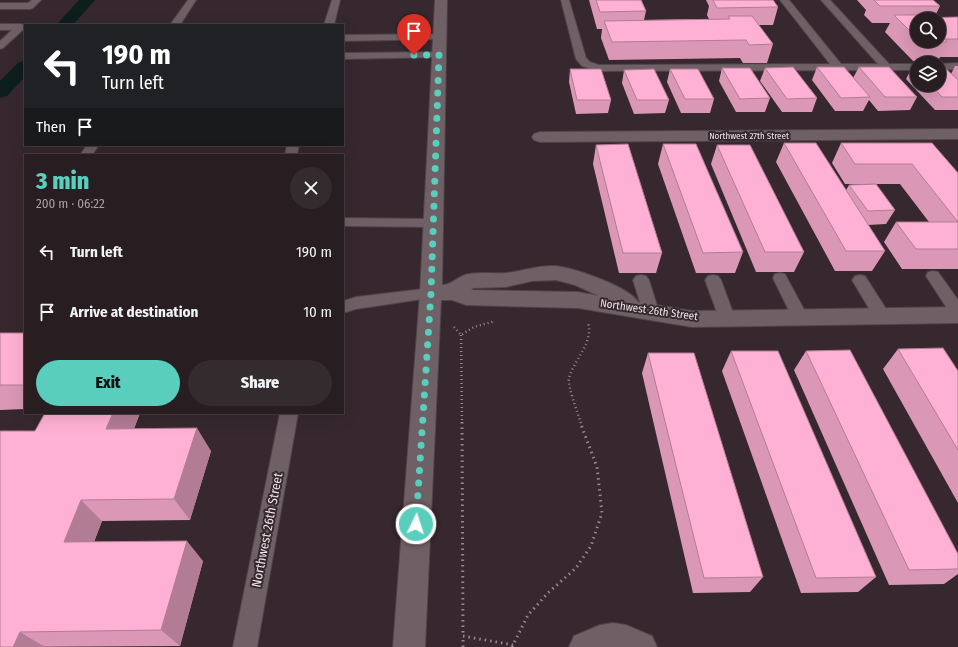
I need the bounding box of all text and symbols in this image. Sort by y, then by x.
map controls [910,12,946,92]
button: search [910,12,946,48]
pin [397,14,431,55]
icon: arrive [403,20,425,42]
text: 190 m [102,38,171,71]
icon: left [36,40,88,92]
button: layers [910,56,946,92]
text: Turn left [102,72,164,94]
icon: arrive [74,116,96,138]
text: Then [36,118,66,136]
street label: Northwest 27th Street [709,131,789,141]
text: 3 min [36,167,89,195]
button: close [290,167,332,209]
text: 200 m · 06:22 [36,196,105,211]
icon: left [36,241,58,263]
text: Turn left [70,243,123,261]
text: 190 m [296,243,332,261]
street label: Northwest 26th Street [599,297,699,323]
icon: arrive [36,301,58,323]
text: Arrive at destination [70,303,198,321]
text: 10 m [303,303,332,321]
button: Exit [36,360,180,406]
button: Share [188,360,332,406]
street label: Northwest 26th Street [249,471,286,589]
position arrow [395,503,437,545]

